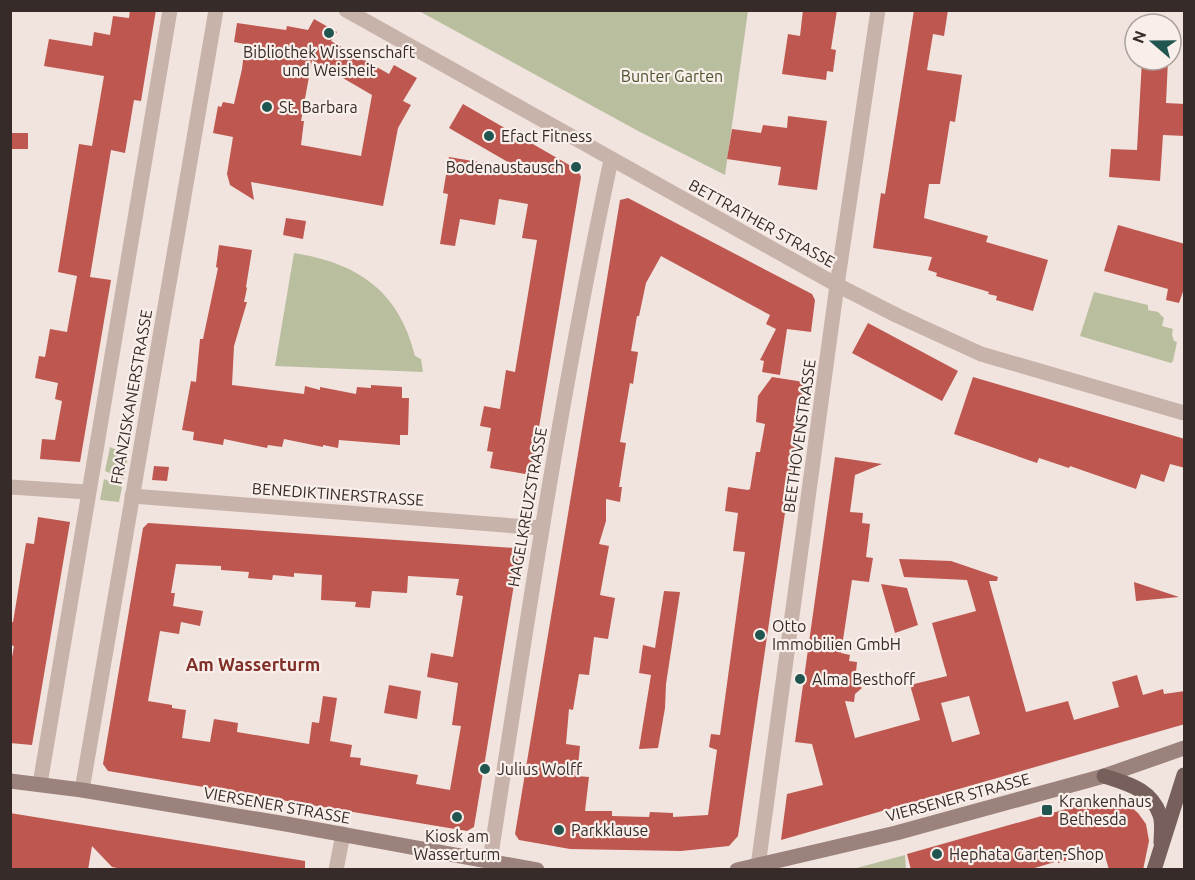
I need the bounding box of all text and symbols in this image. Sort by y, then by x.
north arrow [1123,12,1183,72]
marker: Bibliothek Wissenschaft und Weisheit [322,26,336,40]
text: N [1128,28,1149,46]
place label: Bibliothek Wissenschaft und Weisheit [243,43,416,79]
park label: Bunter Garten [621,67,723,85]
place label: St. Barbara [279,98,358,116]
marker: St. Barbara [260,100,274,114]
place label: Efact Fitness [501,127,592,145]
marker: Efact Fitness [482,129,496,143]
place label: Bodenaustausch [446,158,564,176]
marker: Bodenaustausch [569,160,583,174]
street label: BETTRATHER STRASSE [686,175,838,271]
street label: FRANZISKANERSTRASSE [107,308,155,486]
street label: BEETHOVENSTRASSE [779,358,819,514]
street label: HAGELKREUZSTRASSE [504,426,550,588]
street label: BENEDIKTINERSTRASSE [251,479,425,509]
place label: Otto Immobilien GmbH [772,617,901,653]
marker: Otto Immobilien GmbH [753,628,767,642]
district label: Am Wasserturm [186,654,320,674]
place label: Alma Besthoff [812,670,916,688]
marker: Alma Besthoff [793,672,807,686]
place label: Julius Wolff [497,760,583,778]
marker: Julius Wolff [478,762,492,776]
street label: VIERSENER STRASSE [884,769,1032,825]
street label: VIERSENER STRASSE [202,783,352,827]
place label: Krankenhaus Bethesda [1059,792,1151,828]
marker: Krankenhaus Bethesda [1040,803,1054,817]
marker: Kiosk am Wasserturm [450,810,464,824]
place label: Parkklause [571,821,648,839]
marker: Parkklause [552,823,566,837]
place label: Kiosk am Wasserturm [414,827,500,863]
place label: Hephata Garten-Shop [949,845,1104,863]
marker: Hephata Garten-Shop [930,847,944,861]

